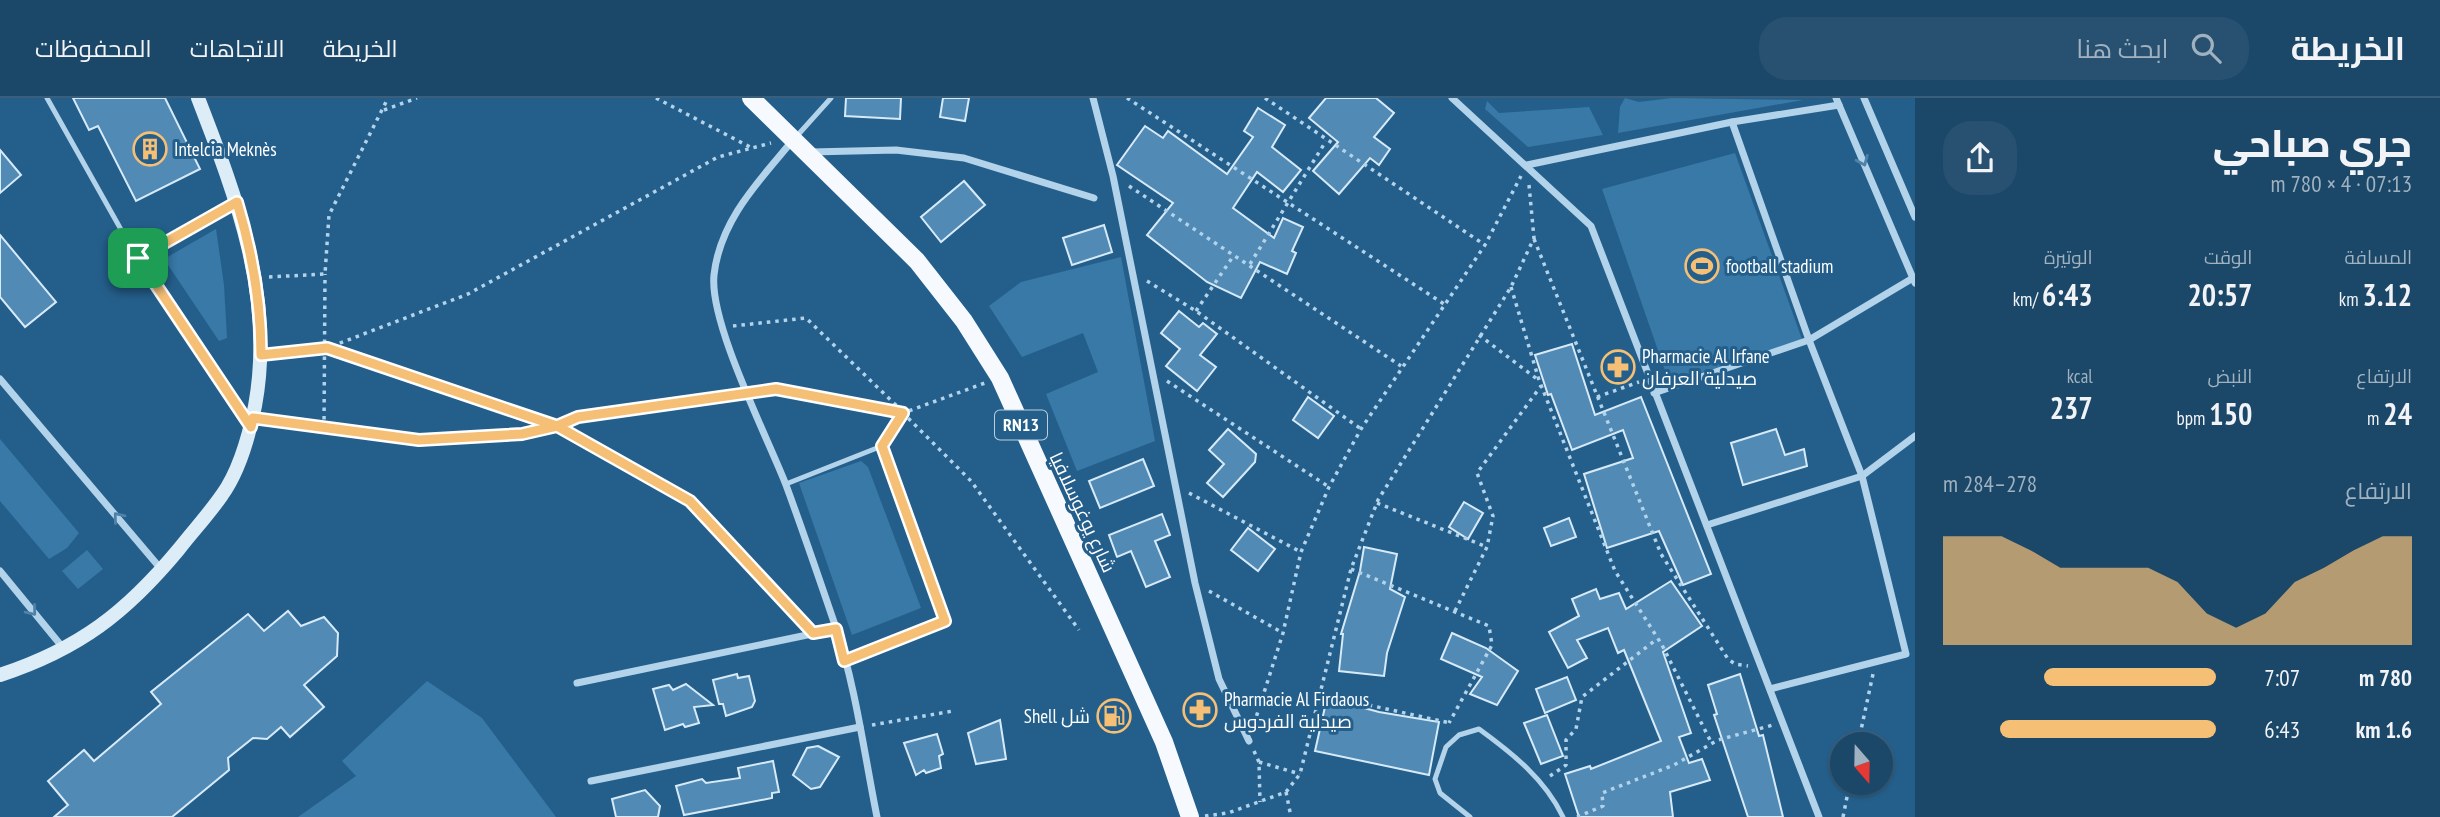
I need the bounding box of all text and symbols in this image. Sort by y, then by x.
search box [1759,17,2249,80]
text: الخريطة [2291,26,2405,69]
icon: search [2187,29,2225,67]
text: ابحث هنا [2076,32,2169,65]
text: المحفوظات [35,33,152,64]
text: الاتجاهات [190,33,285,64]
text: الخريطة [323,33,398,64]
text: جري صباحي [2213,118,2412,167]
button: share [1943,121,2017,195]
building icon: Intelcia Meknès [131,130,169,168]
place label: Intelcia Meknès [174,137,277,161]
one-way arrow [1855,154,1869,166]
text: 07:13 · 4 × 780 m [2271,169,2412,198]
pin [108,228,168,288]
icon: arrive [119,239,157,277]
text: الوتيرة [2044,245,2093,269]
text: الوقت [2204,245,2252,269]
text: المسافة [2344,245,2412,269]
sports icon: football stadium [1683,247,1721,285]
place label: football stadium [1726,254,1833,278]
text: 6:43 [2042,275,2093,314]
text: 20:57 [2187,275,2252,314]
text: 3.12 [2363,275,2412,314]
text: /km [2013,287,2042,311]
text: km [2339,287,2363,311]
place label: Pharmacie Al Irfane صيدلية العرفان [1642,344,1770,390]
pharmacy icon: Pharmacie Al Irfane صيدلية العرفان [1599,348,1637,386]
text: kcal [2067,364,2093,388]
text: النبض [2208,364,2252,388]
text: الارتفاع [2356,364,2412,388]
text: 237 [2050,388,2093,427]
text: 150 [2209,394,2252,433]
text: 24 [2383,394,2412,433]
text: bpm [2176,406,2209,430]
text: m [2367,406,2383,430]
road number: RN13 [995,410,1047,440]
street label: شارع يوغوسلافيا [1043,448,1121,577]
text: 278–284 m [1943,469,2037,498]
text: الارتفاع [2345,476,2412,505]
one-way arrow [114,513,126,526]
one-way arrow [24,602,36,615]
text: 7:07 [2264,663,2300,692]
text: 780 m [2359,663,2412,692]
place label: Pharmacie Al Firdaous صيدلية الفردوس [1224,687,1369,733]
pharmacy icon: Pharmacie Al Firdaous صيدلية الفردوس [1181,691,1219,729]
fuel station icon: Shell شل [1095,697,1133,735]
place label: Shell شل [1024,704,1090,728]
text: 6:43 [2264,715,2300,744]
text: 1.6 km [2356,715,2412,744]
north arrow [1830,732,1894,794]
map controls [1830,732,1893,795]

